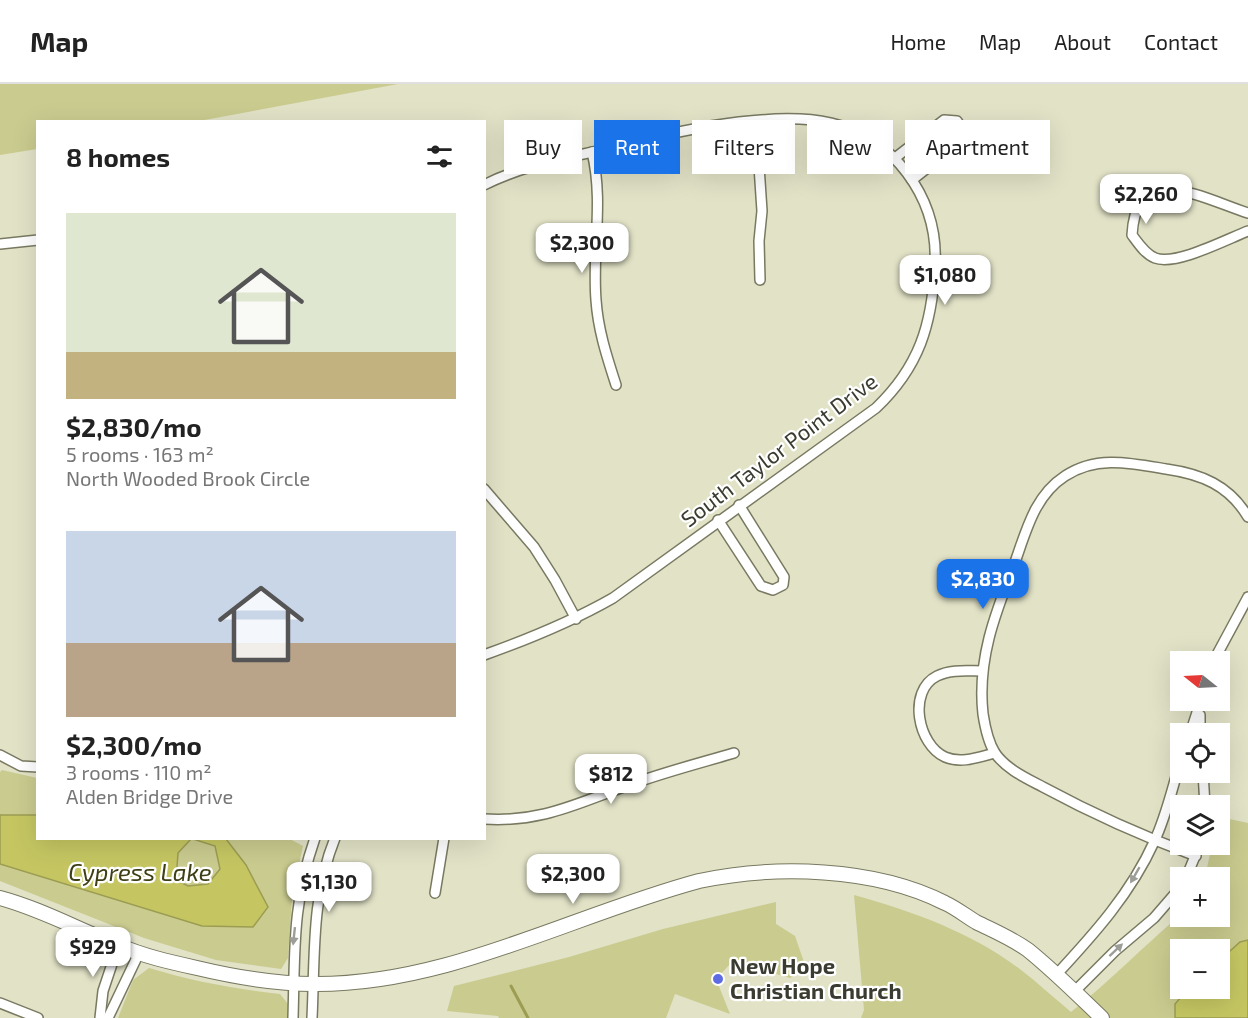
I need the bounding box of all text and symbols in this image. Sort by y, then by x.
text: Map [30,24,88,58]
text: Home [890,29,946,54]
text: Map [979,29,1021,54]
text: About [1054,29,1111,54]
text: Contact [1144,29,1218,54]
chip: Buy [504,120,582,174]
chip: Rent [594,120,680,174]
chip: Filters [692,120,795,174]
chip: New [807,120,893,174]
chip: Apartment [905,120,1050,174]
icon: filters [423,140,456,173]
text: 8 homes [66,141,170,172]
pin: $2,260 [1097,174,1195,225]
text: $2,260 [1114,181,1178,205]
pin: $2,300 [533,223,631,274]
text: $2,300 [550,230,614,254]
icon: home [207,252,315,360]
pin: $1,080 [896,255,994,306]
text: $1,080 [914,262,976,286]
street label: South Taylor Point Drive [675,367,882,531]
text: $2,830/mo [66,411,202,442]
text: 5 rooms · 163 m² [66,442,214,466]
text: North Wooded Brook Circle [66,466,310,490]
pin: $2,830 [934,559,1032,610]
text: $2,830 [951,566,1015,590]
icon: home [207,570,315,678]
north arrow [1170,651,1230,711]
map controls [1170,651,1230,999]
button: locate [1170,723,1230,783]
text: $2,300/mo [66,729,202,760]
pin: $812 [575,754,647,805]
text: 3 rooms · 110 m² [66,760,212,784]
text: $812 [589,761,633,785]
text: Alden Bridge Drive [66,784,233,808]
button: layers [1170,795,1230,855]
pin: $2,300 [524,854,622,905]
water label: Cypress Lake [68,857,212,886]
text: $2,300 [541,861,605,885]
pin: $1,130 [280,862,378,913]
one-way arrow [1130,867,1141,883]
button: + [1170,867,1230,927]
text: $1,130 [301,869,357,893]
pin: $929 [57,927,129,978]
one-way arrow [289,927,299,946]
text: $929 [70,934,116,958]
button: − [1170,939,1230,999]
one-way arrow [1109,943,1124,957]
place label: New Hope Christian Church [730,952,902,1003]
marker: New Hope Christian Church [711,972,725,986]

